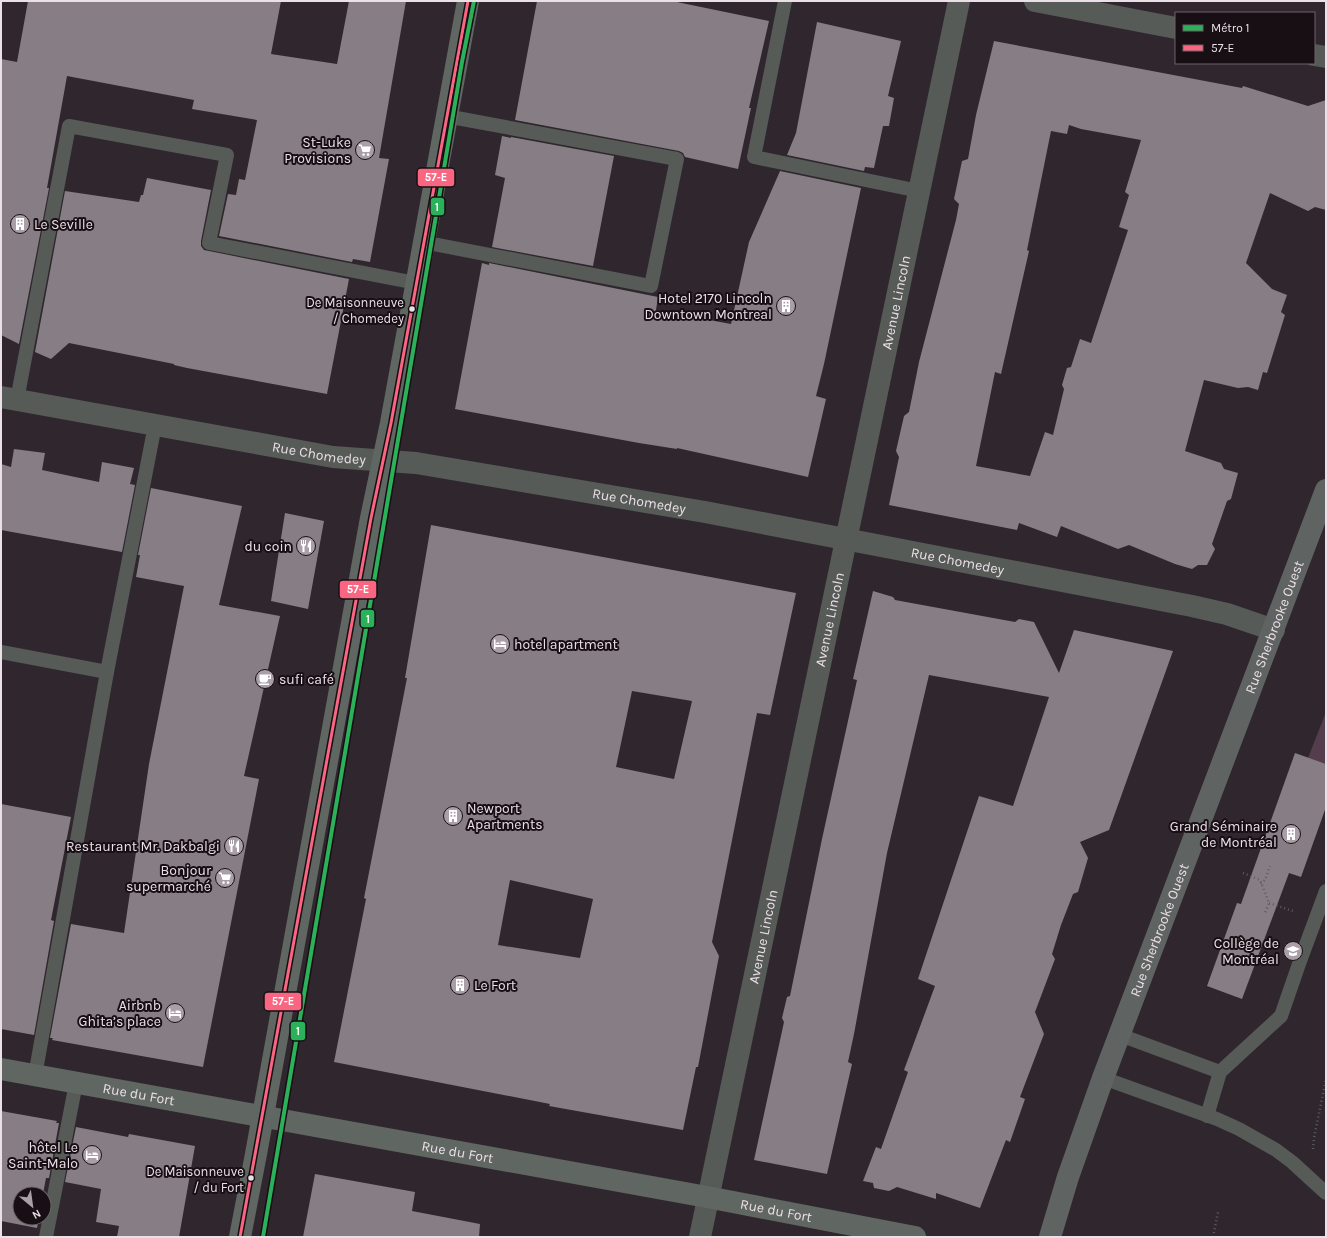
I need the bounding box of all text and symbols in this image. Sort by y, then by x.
legend [1175,12,1315,64]
text: Métro 1 [1211,21,1250,35]
text: 57-E [1211,41,1234,55]
place label: St-Luke Provisions [284,134,351,167]
supermarket icon: St-Luke Provisions [354,139,376,161]
line badge: 57-E [417,168,455,187]
text: 57-E [425,171,447,184]
line badge: 1 [430,197,445,216]
text: 1 [435,201,439,214]
building icon: Le Seville [9,213,31,235]
place label: Le Seville [34,216,93,233]
street label: Avenue Lincoln [878,254,915,351]
place label: Hotel 2170 Lincoln Downtown Montreal [645,290,772,323]
place label: De Maisonneuve / Chomedey [306,295,404,326]
building icon: Hotel 2170 Lincoln Downtown Montreal [775,295,797,317]
marker: De Maisonneuve / Chomedey [407,304,417,314]
street label: Rue Chomedey [271,438,367,468]
street label: Rue Chomedey [591,485,688,518]
restaurant icon: du coin [295,535,317,557]
place label: du coin [244,538,292,555]
street label: Rue Chomedey [909,544,1006,579]
street label: Rue Sherbrooke Ouest [1242,558,1308,696]
street label: Avenue Lincoln [812,571,848,668]
line badge: 57-E [339,580,377,599]
text: 57-E [347,583,369,596]
line badge: 1 [360,609,375,628]
text: 1 [366,613,370,626]
hotel icon: hotel apartment [489,633,511,655]
place label: hotel apartment [514,636,618,653]
cafe icon: sufi café [254,668,276,690]
place label: sufi café [279,671,334,688]
place label: Newport Apartments [467,800,543,833]
building icon: Newport Apartments [442,805,464,827]
place label: Grand Séminaire de Montréal [1170,818,1277,851]
building icon: Grand Séminaire de Montréal [1280,823,1302,845]
restaurant icon: Restaurant Mr. Dakbalgi [223,835,245,857]
place label: Restaurant Mr. Dakbalgi [66,838,220,855]
street label: Rue Sherbrooke Ouest [1127,861,1193,999]
place label: Bonjour supermarché [126,862,212,895]
supermarket icon: Bonjour supermarché [214,867,236,889]
street label: Avenue Lincoln [745,888,782,985]
place label: Collège de Montréal [1214,935,1279,968]
school or university icon: Collège de Montréal [1282,940,1304,962]
building icon: Le Fort [449,974,471,996]
place label: Le Fort [474,977,516,994]
line badge: 57-E [264,992,302,1011]
text: 57-E [272,995,294,1008]
place label: Airbnb Ghita’s place [79,997,161,1030]
hotel icon: Airbnb Ghita’s place [164,1002,186,1024]
line badge: 1 [290,1021,306,1041]
text: 1 [296,1025,300,1038]
street label: Rue du Fort [101,1080,176,1109]
street label: Rue du Fort [420,1137,495,1167]
place label: hôtel Le Saint-Malo [8,1139,78,1172]
hotel icon: hôtel Le Saint-Malo [81,1144,103,1166]
place label: De Maisonneuve / du Fort [146,1164,244,1195]
marker: De Maisonneuve / du Fort [246,1173,256,1183]
north arrow [12,1186,52,1226]
street label: Rue du Fort [739,1196,813,1226]
text: N [30,1207,43,1222]

